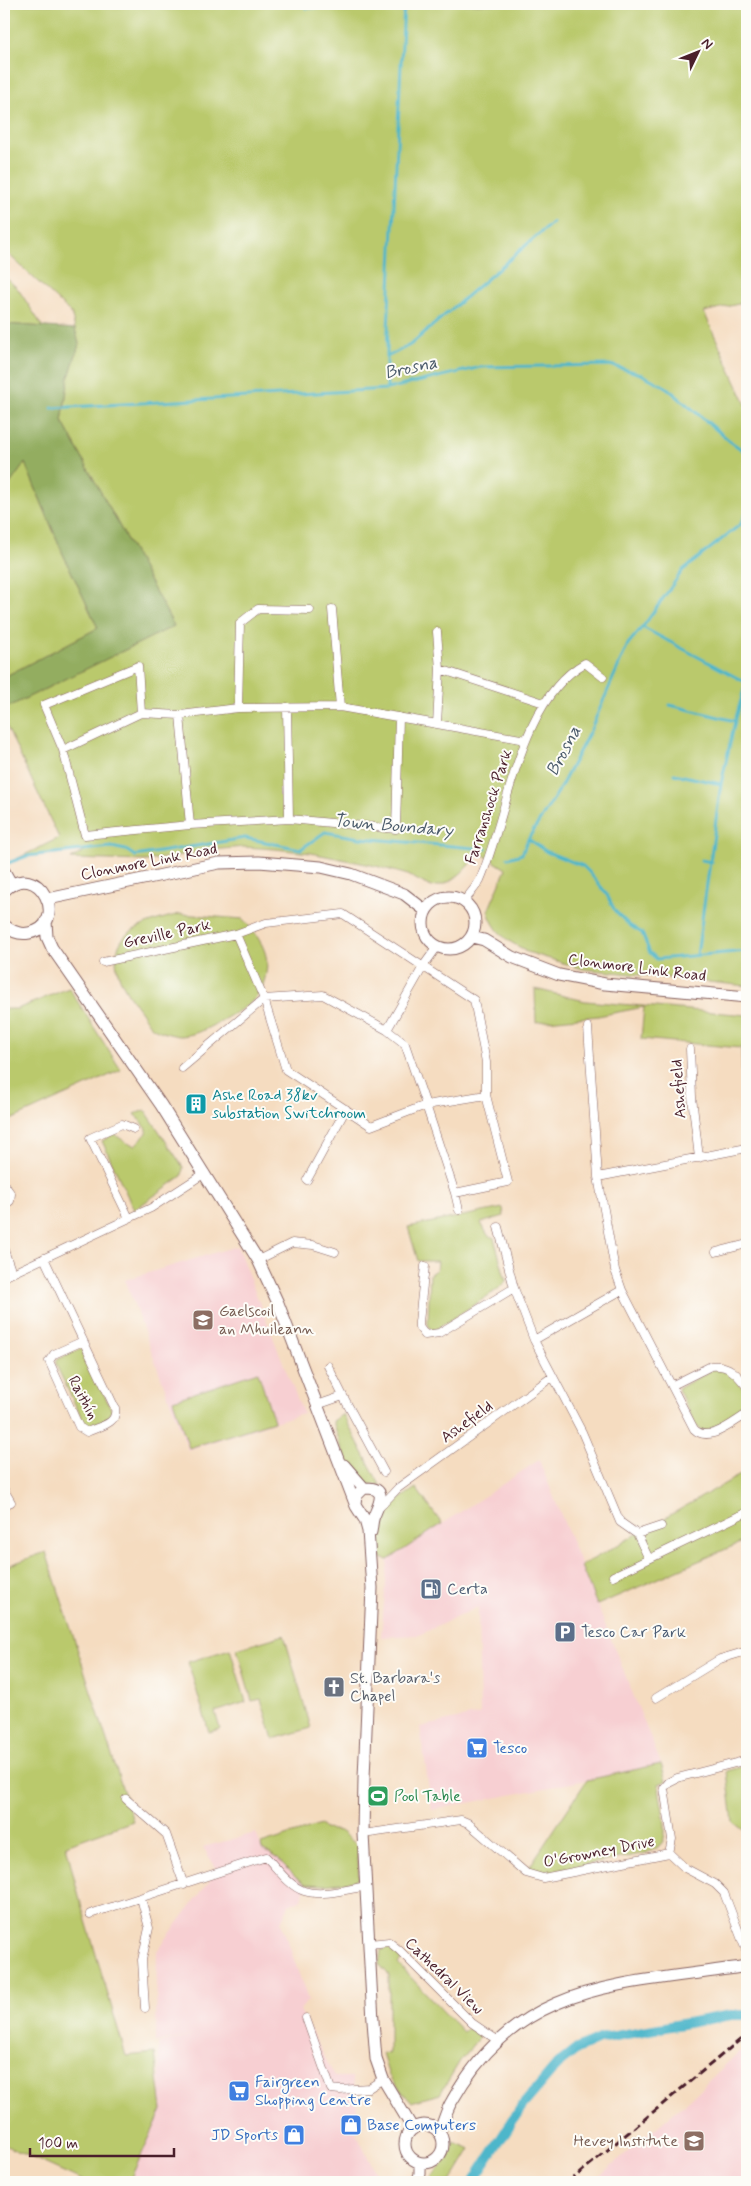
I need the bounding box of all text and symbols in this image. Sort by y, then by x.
north arrow [674,28,724,78]
text: N [697,34,717,53]
water label: Brosna [382,351,440,385]
water label: Brosna [541,722,587,780]
street label: Farranshock Park [461,747,517,867]
water label: Town Boundary [332,809,456,843]
street label: Clonmore Link Road [79,838,219,886]
street label: Greville Park [121,914,213,954]
street label: Clonmore Link Road [567,949,707,987]
street label: Ashefield [666,1059,692,1119]
place label: Ashe Road 38kv substation Switchroom [212,1085,366,1124]
building icon: Ashe Road 38kv substation Switchroom [184,1092,208,1116]
place label: Gaelscoil an Mhuileann [219,1301,315,1340]
school or university icon: Gaelscoil an Mhuileann [191,1308,215,1332]
street label: Raithín [63,1372,103,1424]
street label: Ashefield [437,1396,497,1448]
fuel station icon: Certa [419,1577,443,1601]
place label: Certa [447,1579,488,1600]
parking icon: Tesco Car Park [553,1620,577,1644]
place label: Tesco Car Park [581,1622,686,1643]
place label: St. Barbara's Chapel [350,1668,440,1707]
church icon: St. Barbara's Chapel [322,1675,346,1699]
supermarket icon: Tesco [465,1736,489,1760]
place label: Tesco [493,1738,527,1759]
sports icon: Pool Table [366,1784,390,1808]
place label: Pool Table [394,1786,461,1807]
street label: O'Growney Drive [542,1831,656,1873]
street label: Cathedral View [400,1933,488,2019]
place label: Fairgreen Shopping Centre [255,2072,371,2111]
supermarket icon: Fairgreen Shopping Centre [227,2079,251,2103]
shop icon: Base Computers [339,2113,363,2137]
place label: Base Computers [367,2115,476,2136]
shop icon: JD Sports [282,2123,306,2147]
place label: JD Sports [211,2125,278,2146]
scale bar [30,2126,174,2158]
school or university icon: Hevey Institute [682,2129,706,2153]
place label: Hevey Institute [573,2131,678,2152]
text: 100 m [38,2134,78,2154]

